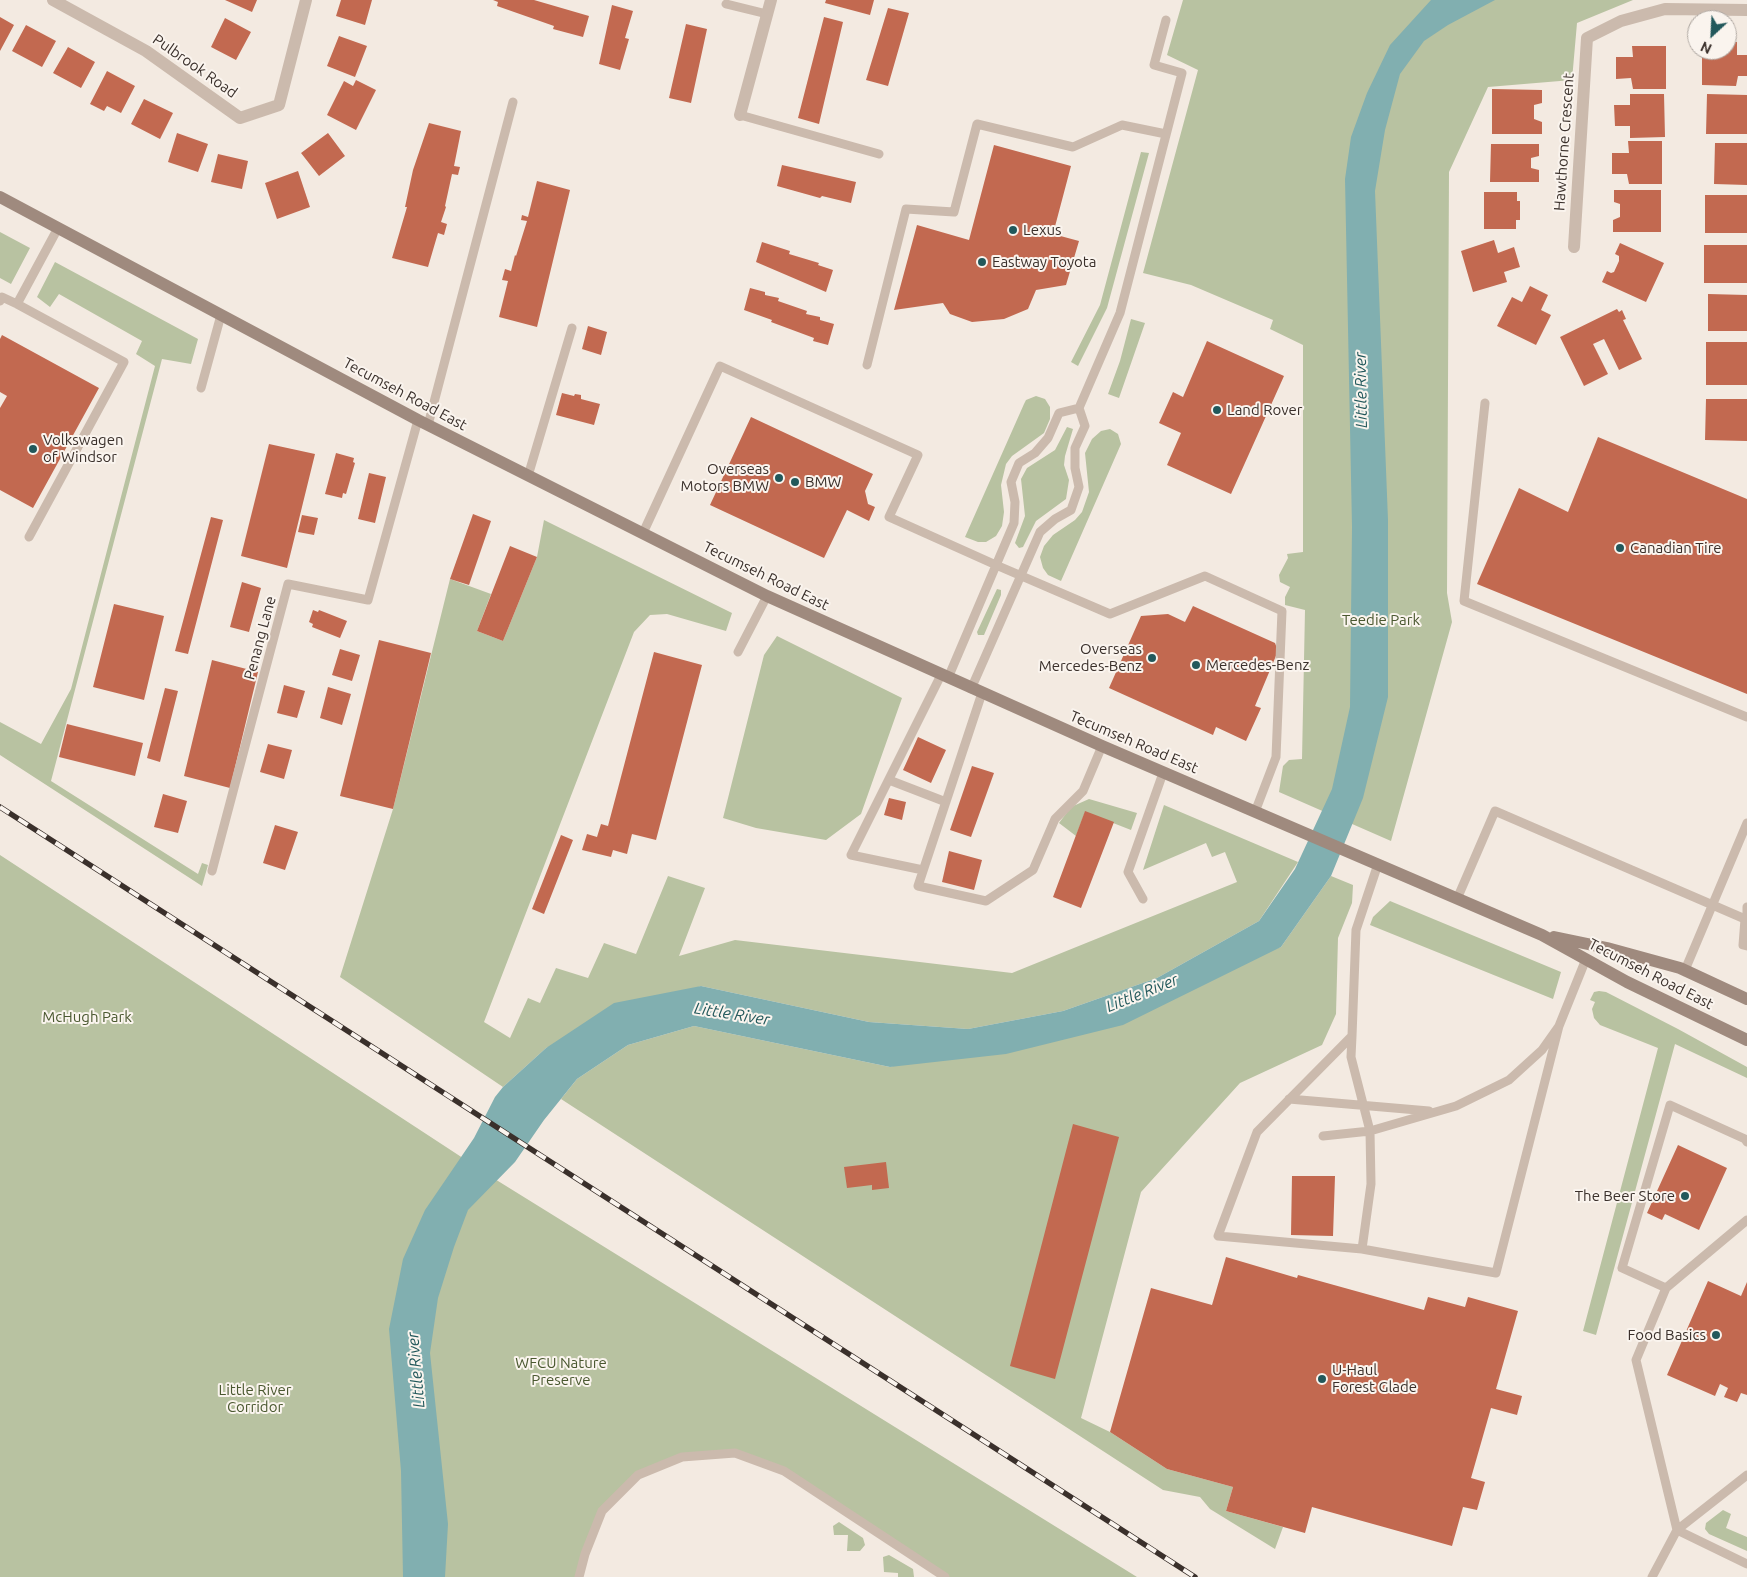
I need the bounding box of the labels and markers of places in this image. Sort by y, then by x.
place label: Lexus [1023,221,1062,239]
marker: Lexus [1007,224,1019,236]
place label: Eastway Toyota [992,253,1096,271]
marker: Eastway Toyota [976,256,988,268]
place label: Land Rover [1227,401,1302,419]
marker: Land Rover [1211,404,1223,416]
place label: Volkswagen of Windsor [43,431,124,466]
marker: Volkswagen of Windsor [27,443,39,455]
place label: Overseas Motors BMW [681,460,769,495]
marker: Overseas Motors BMW [773,472,785,484]
place label: BMW [805,473,841,491]
marker: BMW [789,476,801,488]
place label: Canadian Tire [1630,539,1722,557]
marker: Canadian Tire [1614,542,1626,554]
place label: Overseas Mercedes-Benz [1039,640,1142,675]
marker: Overseas Mercedes-Benz [1146,652,1158,664]
place label: Mercedes-Benz [1206,656,1309,674]
marker: Mercedes-Benz [1190,659,1202,671]
place label: The Beer Store [1575,1187,1675,1205]
marker: The Beer Store [1679,1190,1691,1202]
place label: Food Basics [1627,1326,1706,1344]
marker: Food Basics [1710,1329,1722,1341]
place label: U-Haul Forest Glade [1332,1361,1417,1396]
marker: U-Haul Forest Glade [1316,1373,1328,1385]

